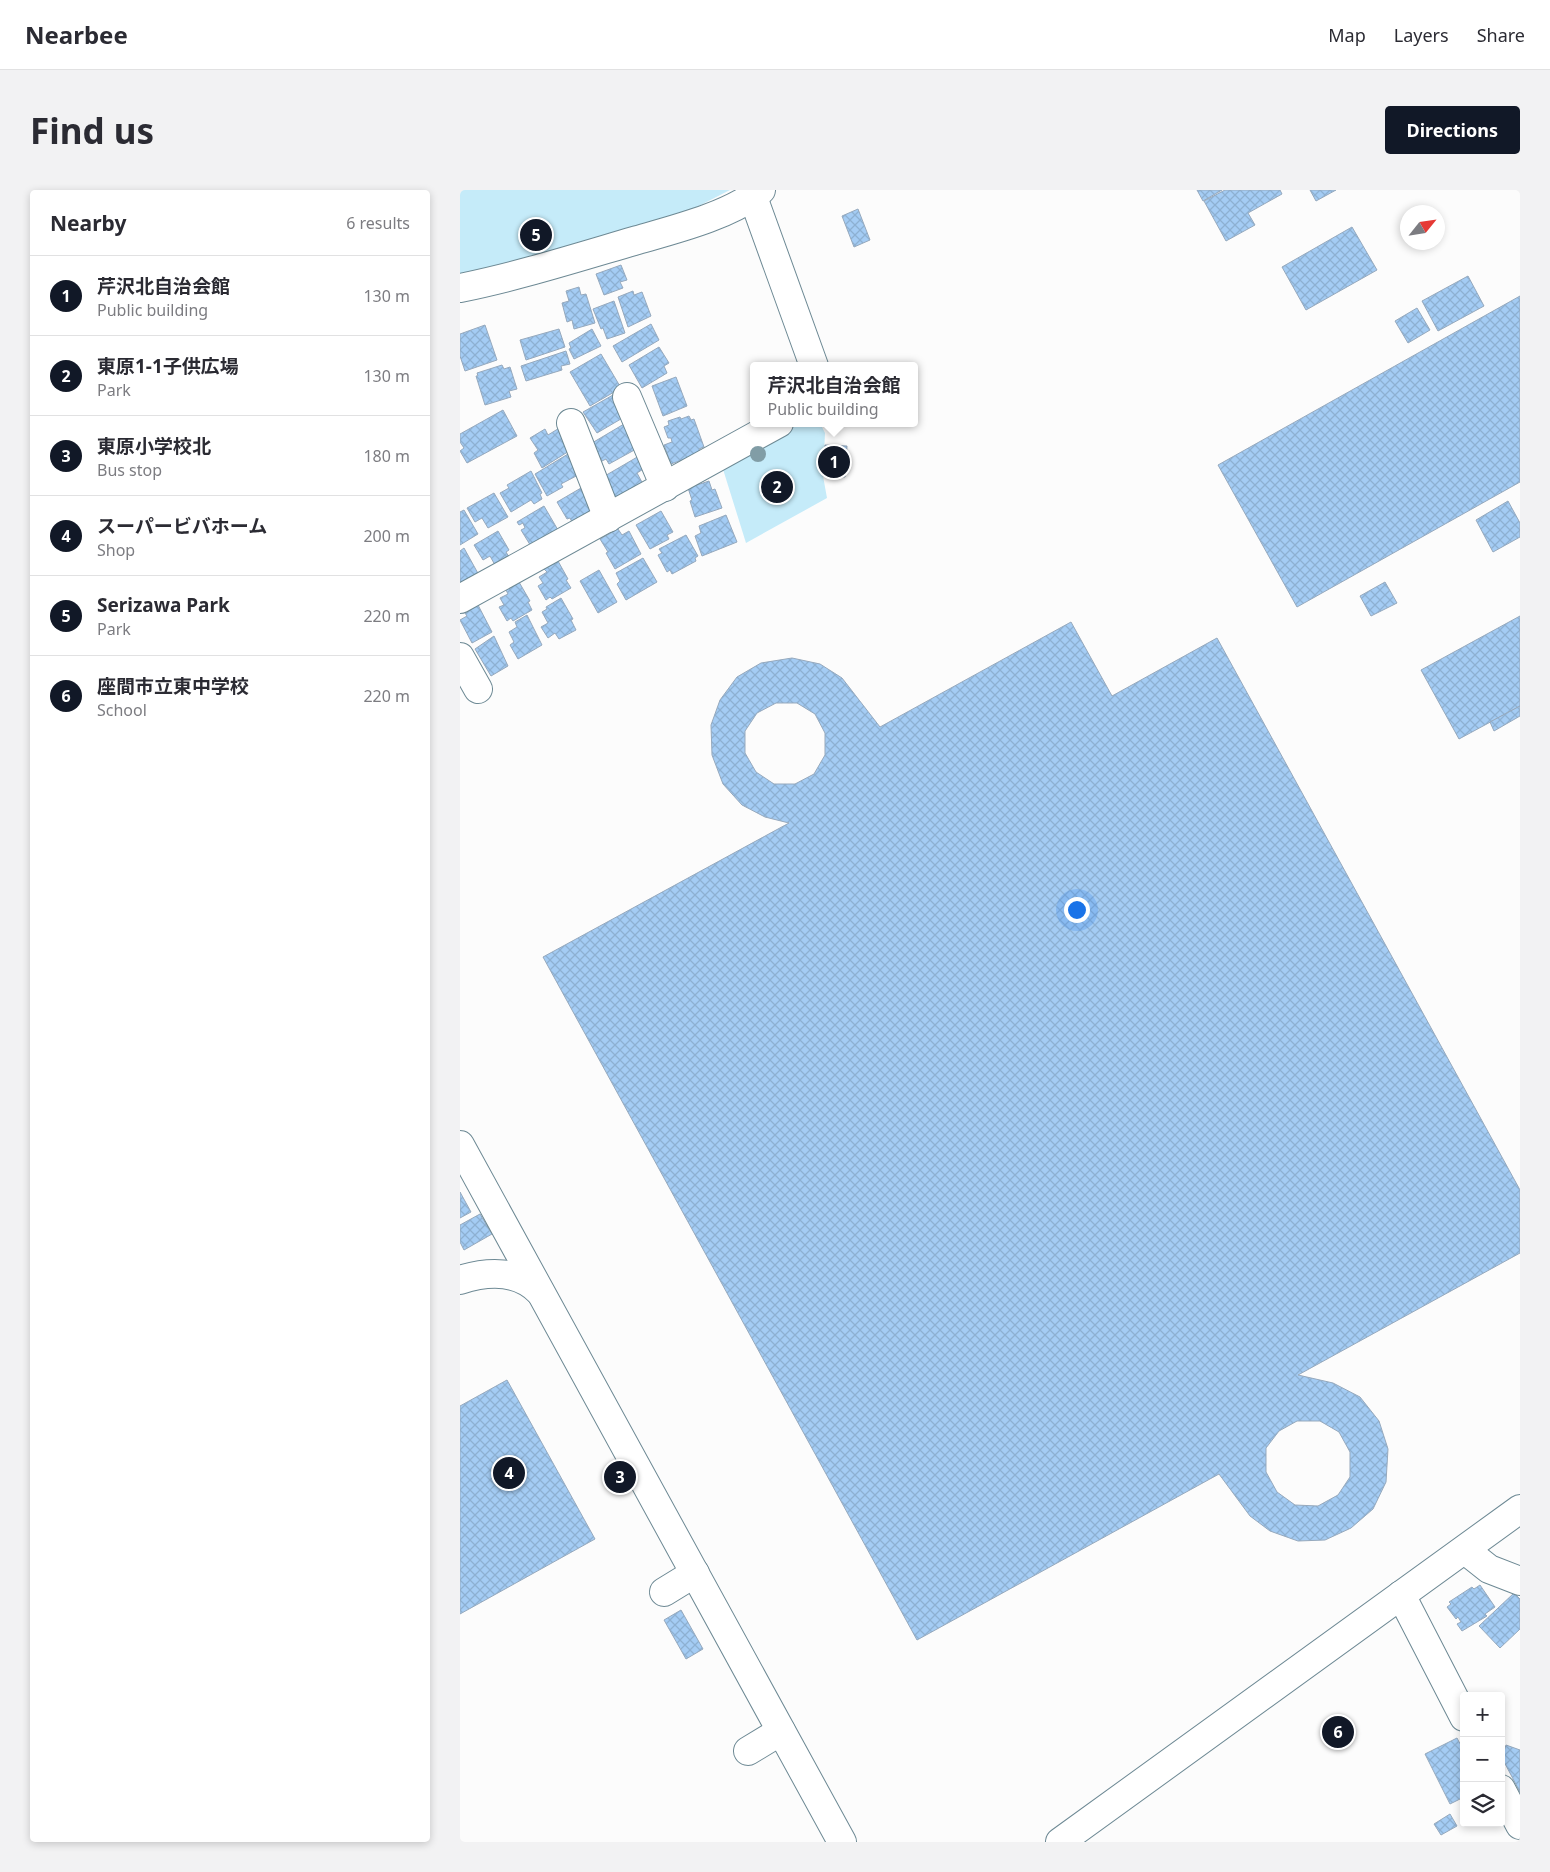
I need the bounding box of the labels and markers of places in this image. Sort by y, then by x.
pin: 5 [520,216,552,254]
pin: 1 [818,443,850,481]
pin: 2 [761,468,793,506]
pin: 4 [493,1454,525,1492]
pin: 3 [604,1458,636,1496]
pin: 6 [1322,1713,1354,1751]

